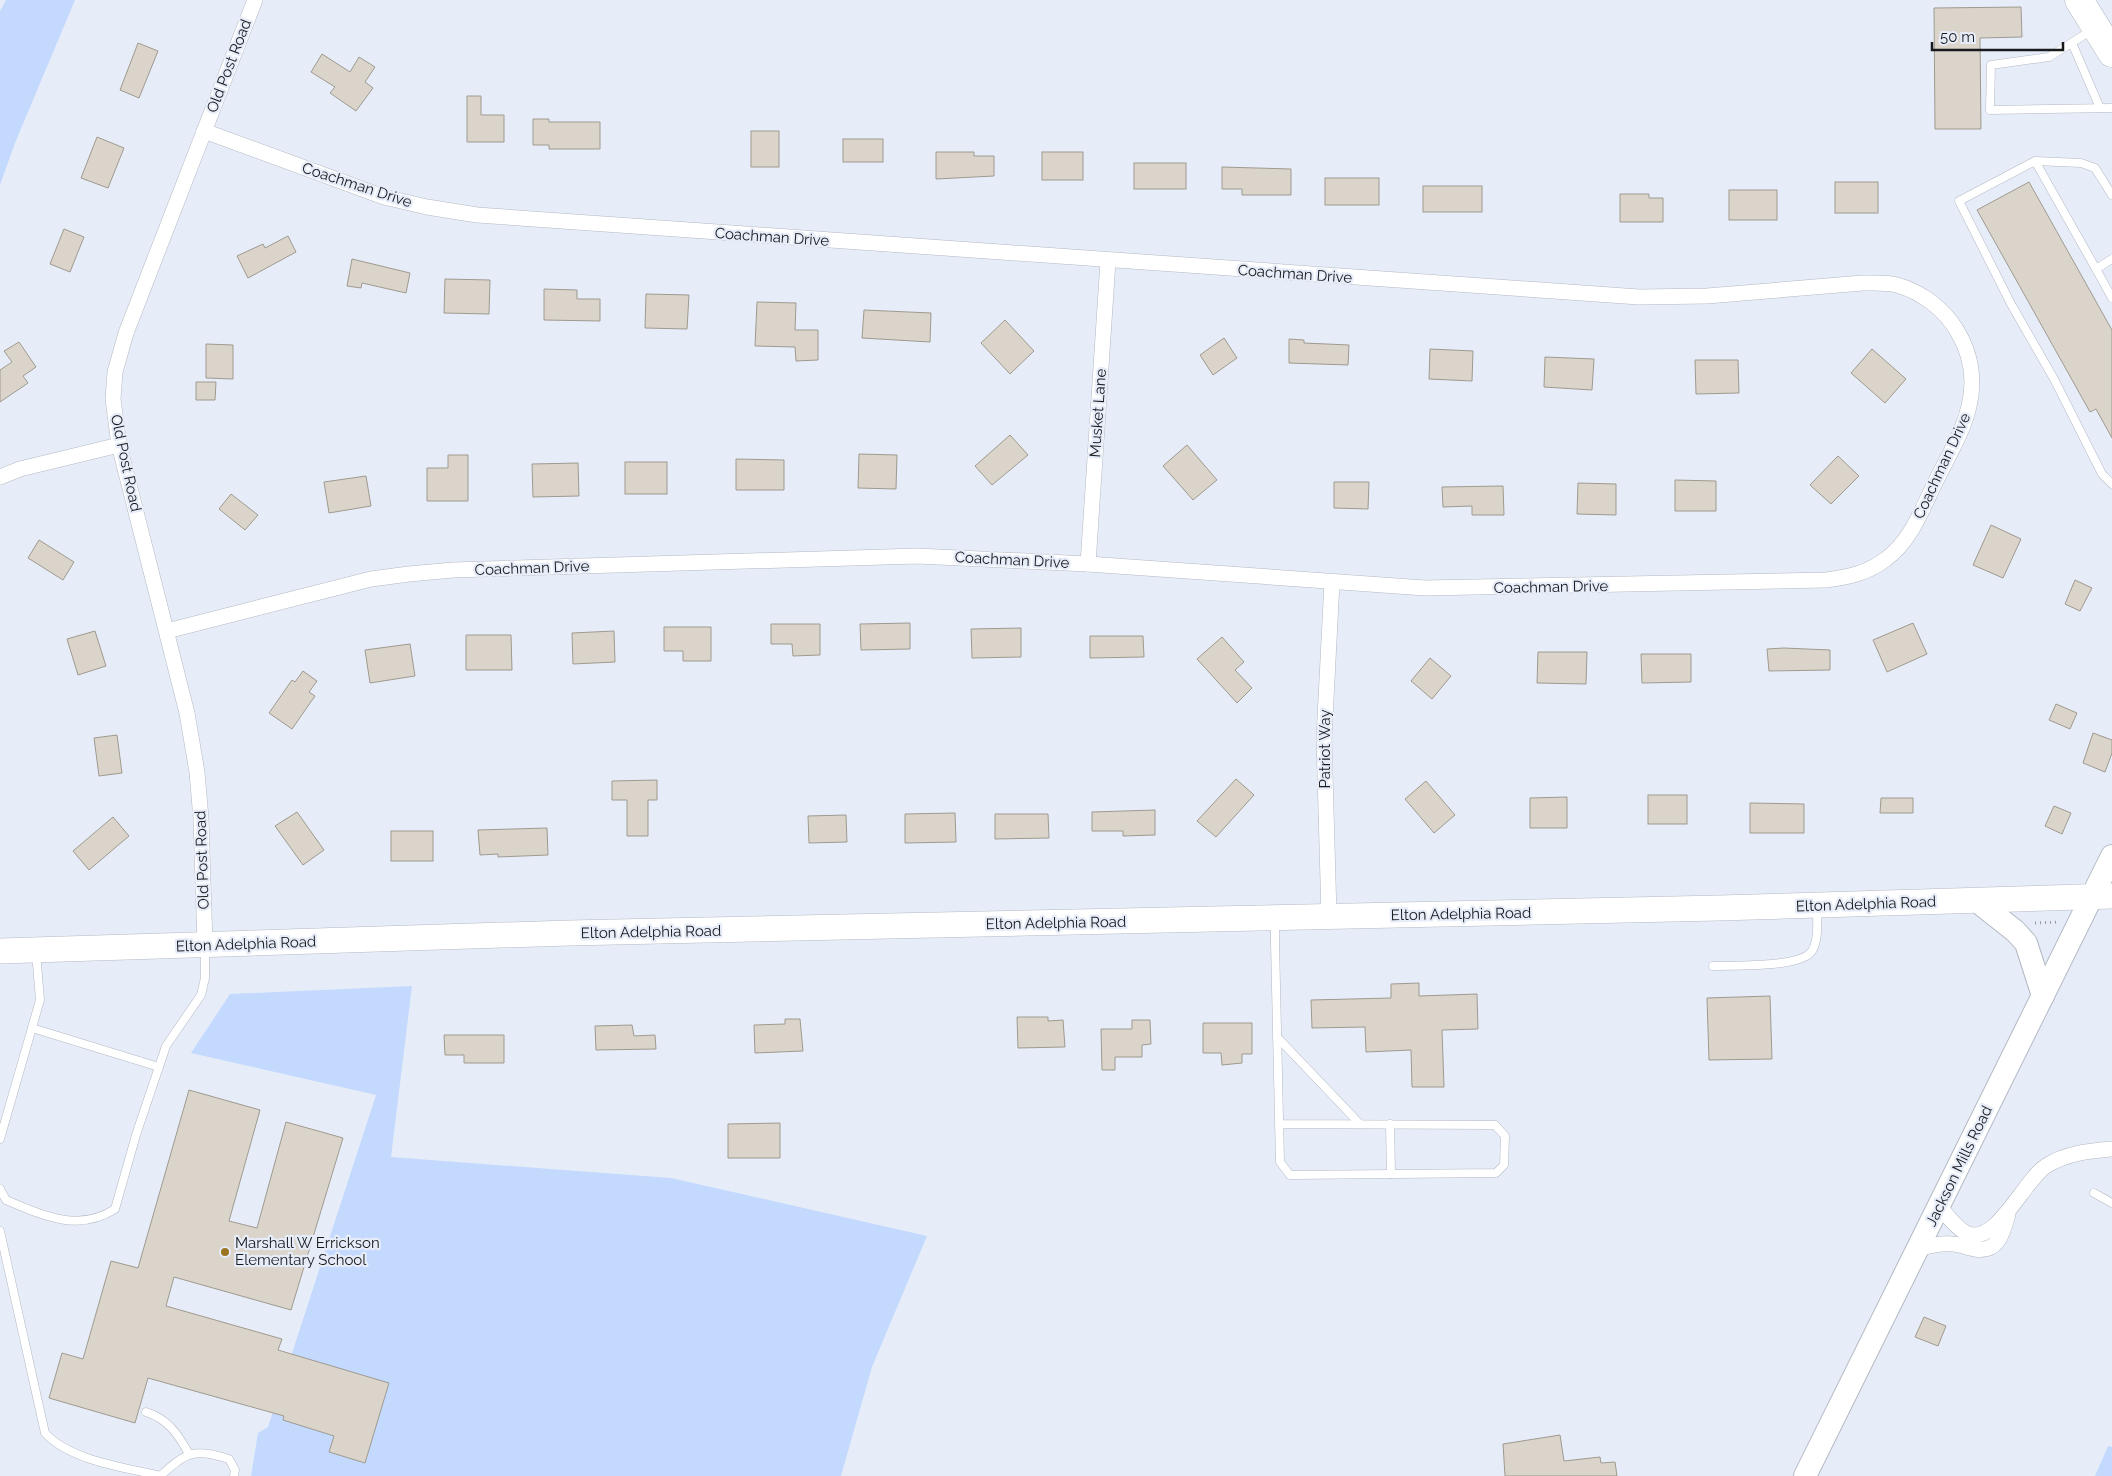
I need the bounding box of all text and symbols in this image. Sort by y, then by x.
street label: Old Post Road [203,17,255,115]
scale bar [1932,20,2063,52]
text: 50 m [1940,28,1975,46]
street label: Coachman Drive [300,159,414,211]
street label: Coachman Drive [714,224,830,250]
street label: Coachman Drive [1237,261,1353,287]
street label: Musket Lane [1086,368,1110,458]
street label: Coachman Drive [1910,410,1974,522]
street label: Old Post Road [107,413,145,513]
street label: Coachman Drive [954,548,1070,572]
street label: Coachman Drive [474,557,590,579]
street label: Coachman Drive [1494,577,1609,597]
street label: Patriot Way [1316,709,1334,789]
street label: Old Post Road [191,810,213,910]
street label: Elton Adelphia Road [1795,893,1937,915]
street label: Elton Adelphia Road [1391,904,1531,924]
street label: Elton Adelphia Road [986,913,1126,933]
street label: Elton Adelphia Road [581,922,721,942]
street label: Elton Adelphia Road [175,933,317,955]
street label: Jackson Mills Road [1922,1103,1996,1229]
place label: Marshall W Errickson Elementary School [235,1234,380,1269]
marker: Marshall W Errickson Elementary School [219,1246,231,1258]

